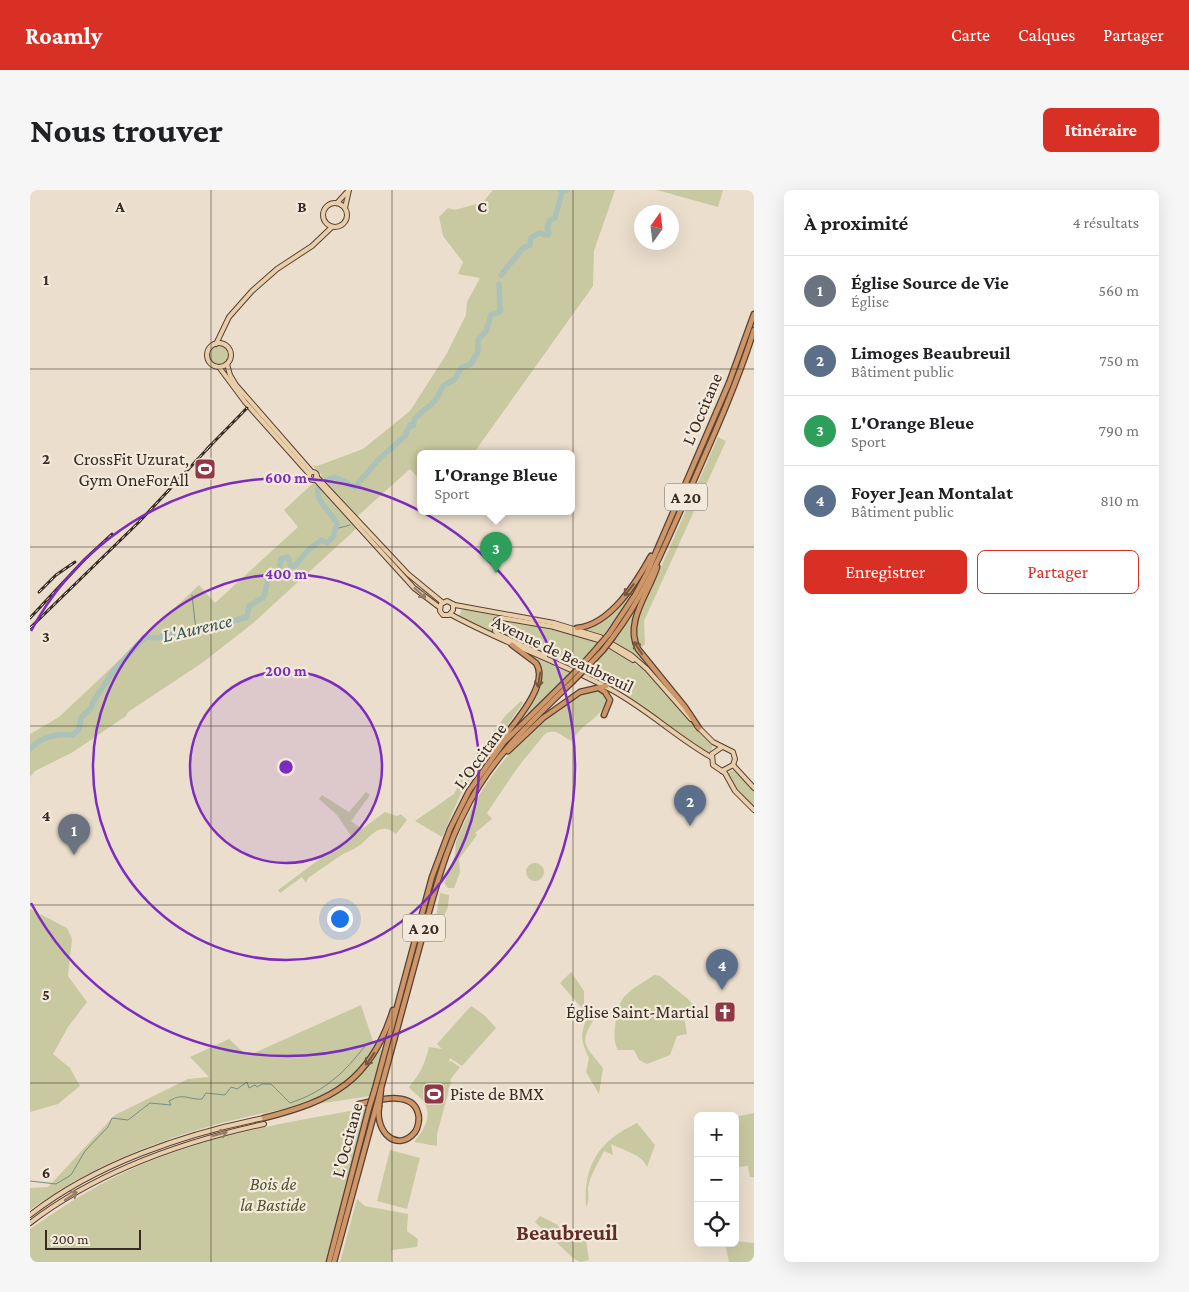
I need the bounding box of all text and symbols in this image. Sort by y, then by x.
text: Roamly [25,22,102,49]
text: Carte [951,25,990,45]
text: Calques [1018,25,1075,45]
text: Partager [1103,25,1164,45]
button: Itinéraire [1043,108,1159,152]
text: Nous trouver [30,111,223,150]
text: A [114,198,125,215]
text: B [297,198,307,215]
text: C [477,198,487,215]
north arrow [634,205,679,250]
text: À proximité [804,211,908,235]
text: 4 résultats [1072,214,1139,231]
text: 1 [43,271,49,288]
text: Église Source de Vie [851,272,1009,293]
text: 1 [817,282,823,299]
text: 560 m [1098,282,1139,299]
text: Église [851,293,889,310]
text: Limoges Beaubreuil [851,342,1011,363]
text: 2 [816,352,824,369]
text: 750 m [1099,352,1139,369]
text: Bâtiment public [851,363,954,380]
street label: L'Occitane [678,370,726,448]
text: L'Orange Bleue [851,412,974,433]
text: 3 [816,422,824,439]
text: 790 m [1099,422,1139,439]
text: Sport [851,433,886,450]
place label: CrossFit Uzurat, Gym OneForAll [73,449,189,490]
text: 2 [42,450,50,467]
popup [417,450,575,515]
sports icon: CrossFit Uzurat, Gym OneForAll [193,457,217,481]
text: L'Orange Bleue [434,464,558,485]
text: 600 m [265,470,307,486]
text: Foyer Jean Montalat [851,482,1013,503]
road number: A 20 [665,484,707,510]
text: Sport [434,485,469,502]
text: 4 [816,492,824,509]
text: 810 m [1100,492,1139,509]
text: Bâtiment public [851,503,954,520]
pin: 3 [480,532,512,573]
button: Enregistrer [804,550,967,594]
button: Partager [977,550,1139,594]
text: 400 m [265,566,307,582]
one-way arrow [623,583,635,596]
one-way arrow [413,587,426,598]
water label: L'Aurence [160,610,234,646]
street label: Avenue de Beaubreuil [489,611,637,697]
text: 3 [42,628,50,645]
one-way arrow [633,641,643,655]
text: 200 m [265,663,307,679]
one-way arrow [533,671,543,687]
street label: L'Occitane [449,719,511,793]
centre of rings [277,758,295,776]
pin: 2 [674,785,706,826]
text: 4 [42,807,51,824]
pin: 1 [58,814,90,855]
your location [327,906,353,932]
road number: A 20 [403,914,445,941]
pin: 4 [706,949,738,990]
text: 5 [42,986,50,1003]
church icon: Église Saint-Martial [713,1000,737,1024]
place label: Église Saint-Martial [566,1002,709,1022]
one-way arrow [364,1052,375,1065]
sports icon: Piste de BMX [422,1082,446,1106]
place label: Piste de BMX [450,1084,544,1104]
street label: L'Occitane [327,1100,367,1180]
map controls [694,1112,739,1247]
button: + [694,1112,739,1157]
one-way arrow [212,1129,228,1139]
button: − [694,1157,739,1202]
text: 6 [42,1164,50,1181]
park label: Bois de la Bastide [240,1174,306,1215]
one-way arrow [63,1191,77,1201]
button: locate [694,1202,739,1247]
district label: Beaubreuil [516,1220,619,1245]
scale bar [45,1227,141,1250]
text: 200 m [52,1231,88,1247]

